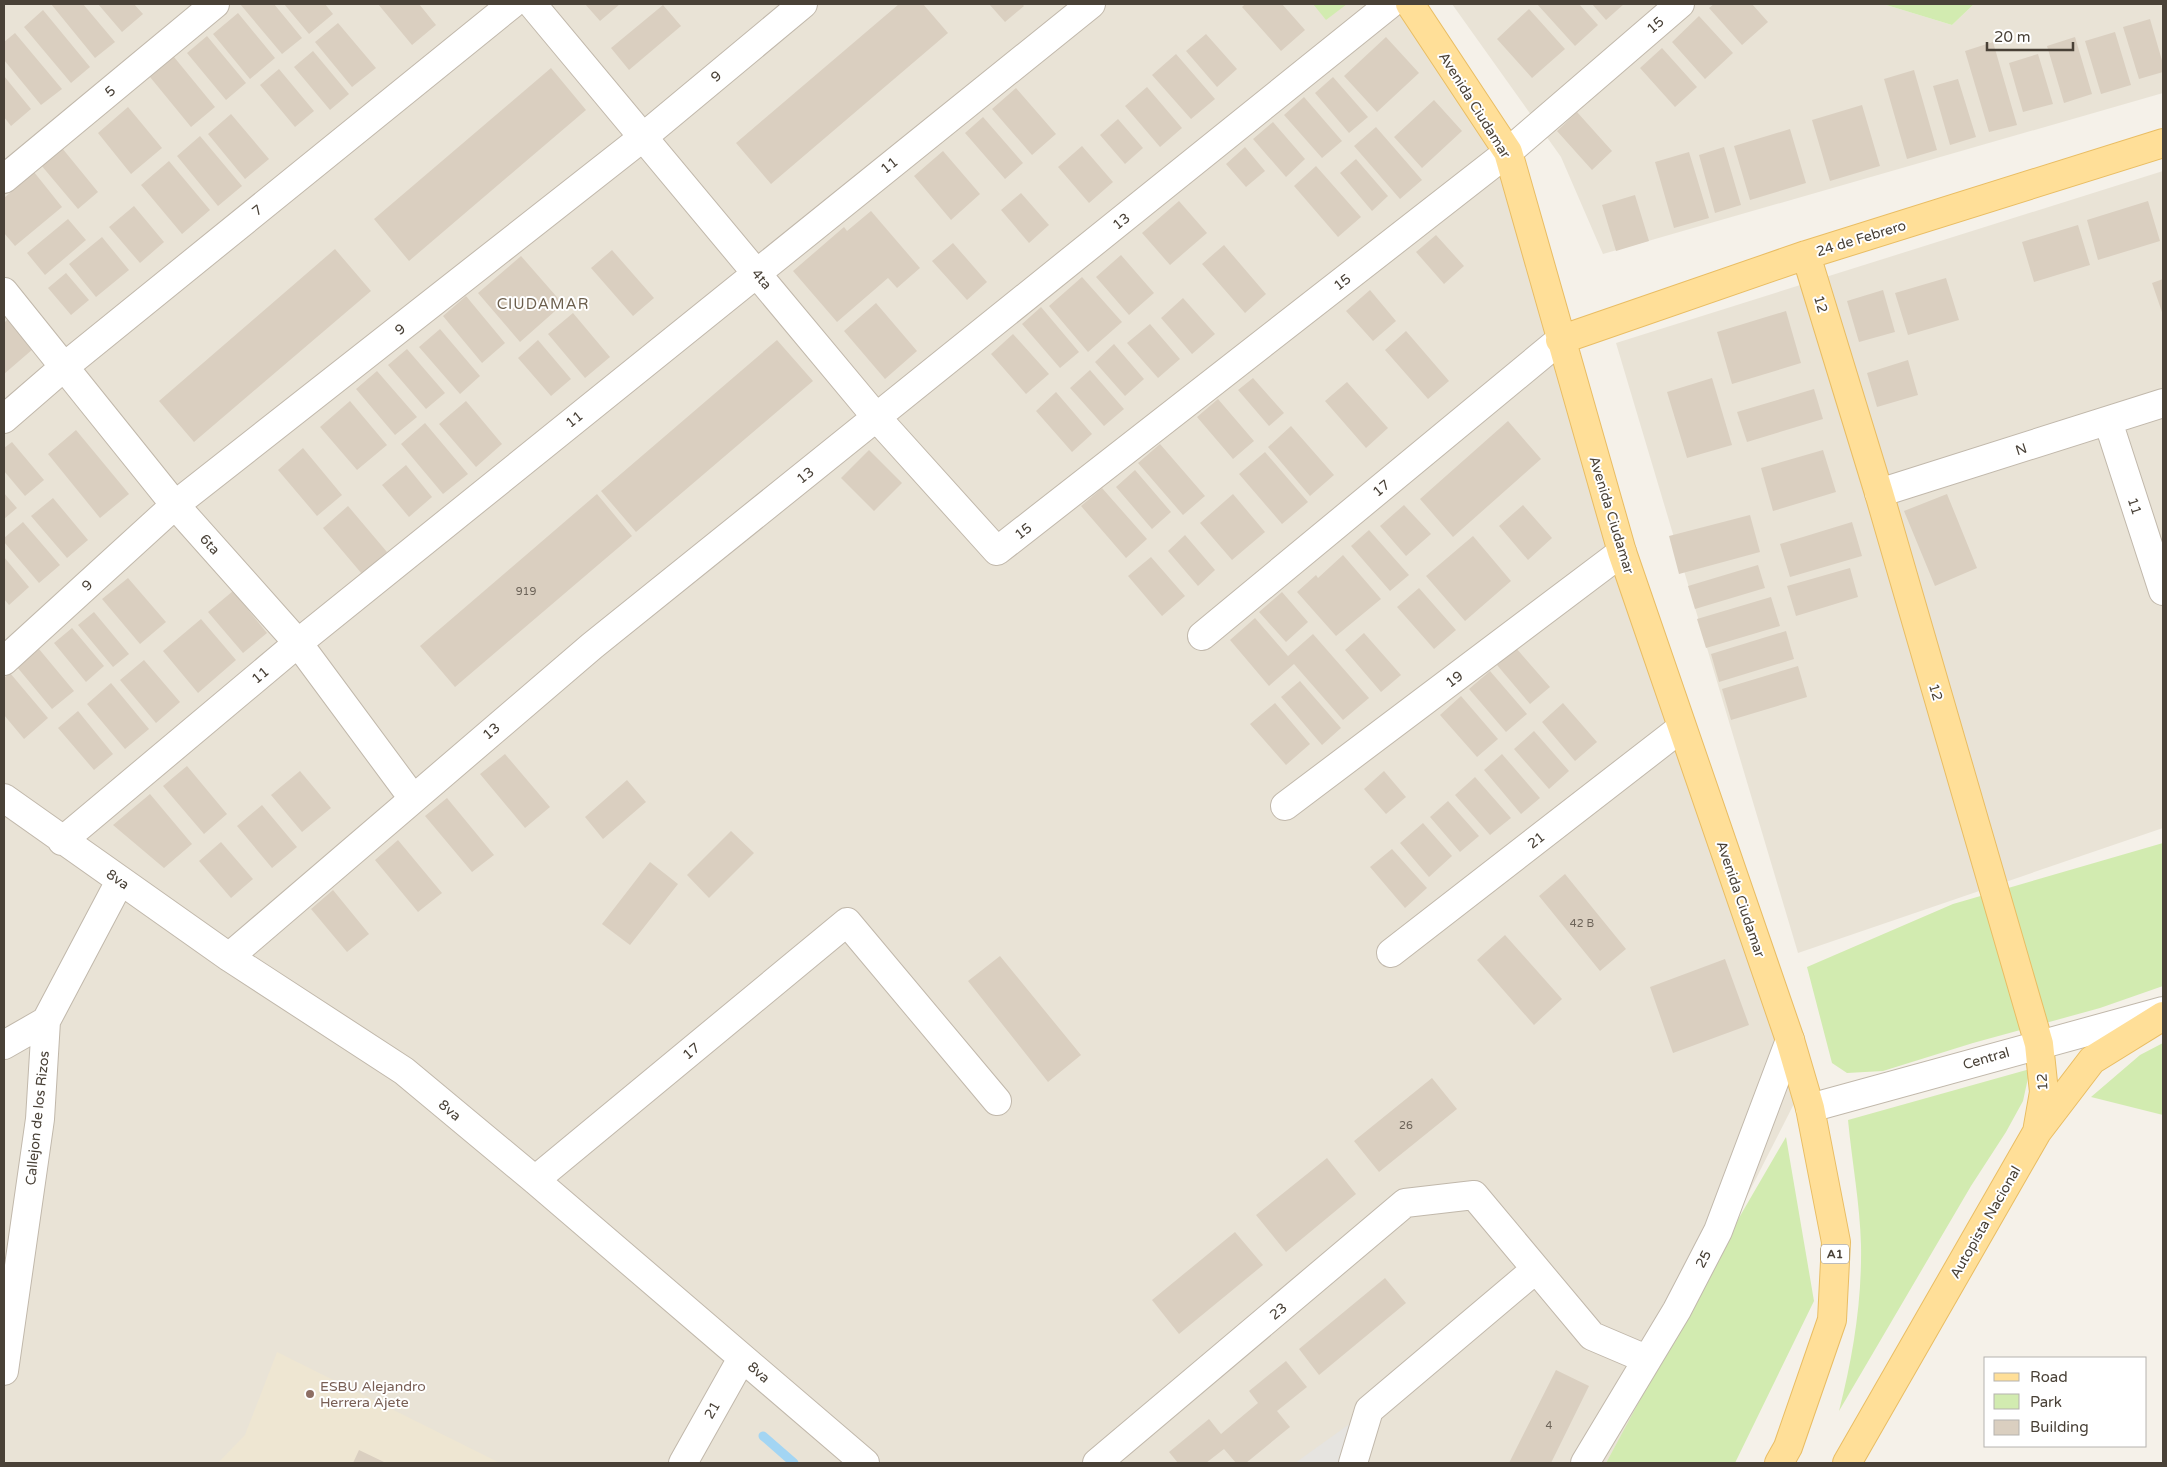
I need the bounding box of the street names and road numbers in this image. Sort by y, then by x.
street label: 15 [1643,13,1668,38]
street label: Avenida Ciudamar [1435,49,1514,162]
street label: 9 [707,67,725,86]
street label: 5 [101,82,119,101]
street label: 11 [877,153,902,178]
street label: 7 [249,201,266,220]
street label: 13 [1109,209,1134,234]
street label: 24 de Febrero [1814,217,1908,260]
street label: 4ta [748,265,775,293]
street label: 15 [1330,270,1354,295]
street label: 12 [1810,293,1831,315]
street label: 9 [392,320,409,339]
street label: 11 [562,407,587,432]
street label: N [2013,440,2029,459]
street label: Avenida Ciudamar [1586,454,1638,577]
street label: 13 [793,463,818,488]
street label: 17 [1369,476,1394,501]
street label: 11 [2124,495,2145,517]
street label: 15 [1011,519,1035,544]
street label: 6ta [196,530,223,558]
street label: 9 [78,576,96,595]
street label: 11 [248,663,273,688]
street label: 19 [1442,667,1466,691]
street label: 12 [1925,681,1946,703]
street label: 13 [479,719,504,744]
street label: 21 [1524,828,1548,853]
street label: Avenida Ciudamar [1713,839,1769,960]
street label: 8va [103,866,132,893]
street label: 17 [679,1039,704,1064]
street label: Central [1961,1044,2011,1073]
street label: Callejon de los Rizos [22,1050,53,1186]
street label: 12 [2034,1073,2051,1091]
street label: 8va [435,1096,464,1125]
street label: Autopista Nacional [1946,1163,2025,1281]
road number: A1 [1821,1244,1849,1264]
street label: 25 [1692,1248,1715,1271]
street label: 23 [1266,1299,1291,1324]
street label: 8va [744,1358,773,1387]
street label: 21 [701,1398,724,1422]

